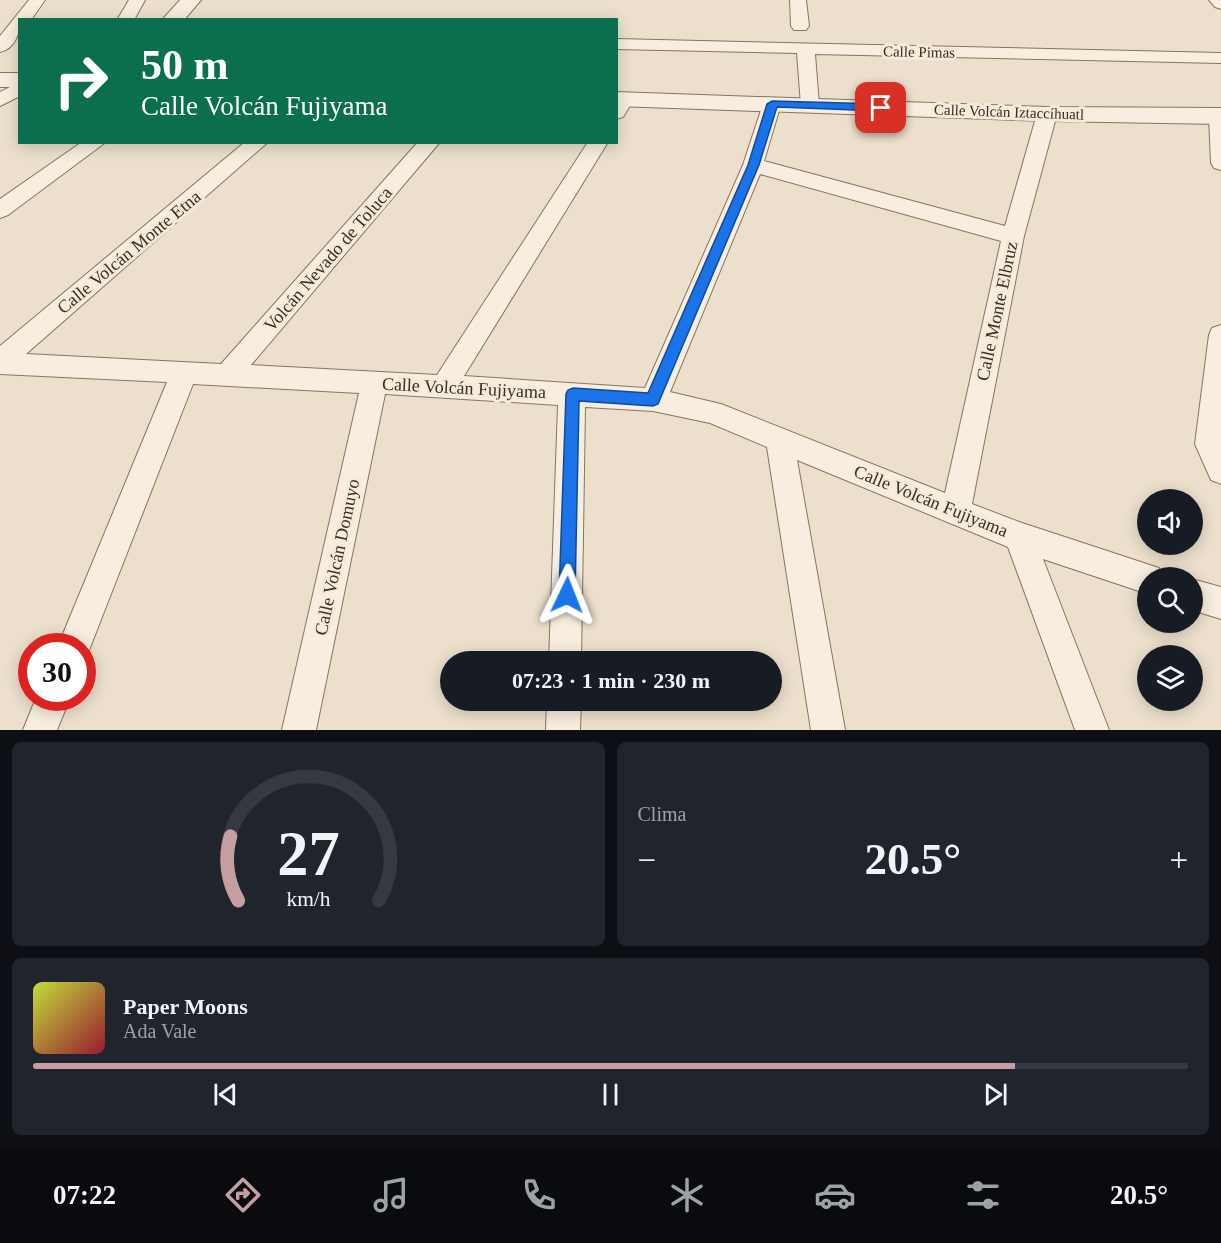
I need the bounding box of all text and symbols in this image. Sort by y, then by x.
icon: right [42,42,120,120]
text: 50 m [141,42,229,88]
street label: Calle Pimas [883,43,955,61]
pin [855,82,906,133]
text: Calle Volcán Fujiyama [141,91,387,121]
icon: arrive [864,91,897,124]
street label: Calle Volcán Iztaccíhuatl [934,101,1084,123]
street label: Volcán Nevado de Toluca [260,183,396,335]
street label: Calle Volcán Monte Etna [53,186,205,318]
street label: Calle Monte Elbruz [972,239,1022,383]
street label: Calle Volcán Fujiyama [381,374,547,402]
street label: Calle Volcán Fujiyama [851,461,1011,541]
street label: Calle Volcán Domuyo [311,477,363,637]
map controls [1137,489,1203,711]
button: sound [1137,489,1203,555]
position arrow [535,563,599,627]
button: search [1137,567,1203,633]
speed limit sign: 30 [18,633,96,711]
button: layers [1137,645,1203,711]
text: 07:23 · 1 min · 230 m [512,668,710,693]
text: Clima [638,803,686,825]
text: 27 [277,819,339,888]
text: 20.5° [864,834,961,884]
text: − [638,842,656,878]
text: + [1169,842,1188,878]
text: km/h [286,887,331,911]
text: Paper Moons [123,994,248,1019]
text: Ada Vale [123,1020,197,1042]
icon: previous [209,1078,242,1111]
icon: pause [594,1078,627,1111]
icon: next [979,1078,1012,1111]
icon: directions [222,1174,264,1216]
icon: music [370,1174,412,1216]
icon: phone [518,1174,560,1216]
icon: climate [666,1174,708,1216]
icon: car [814,1174,856,1216]
icon: filters [962,1174,1004,1216]
text: 07:22 [53,1180,116,1210]
text: 20.5° [1110,1180,1168,1210]

